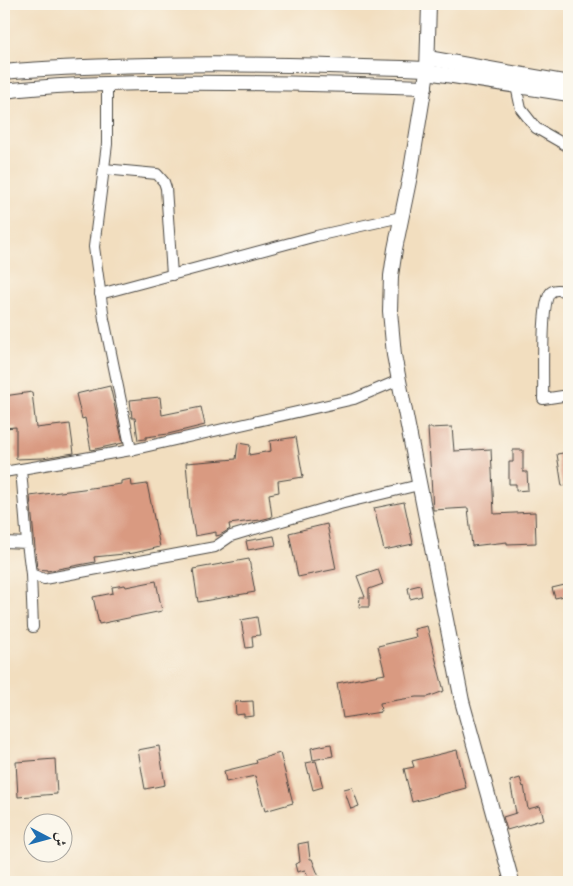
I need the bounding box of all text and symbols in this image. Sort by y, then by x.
north arrow [22,814,72,864]
text: ش [52,832,68,847]

